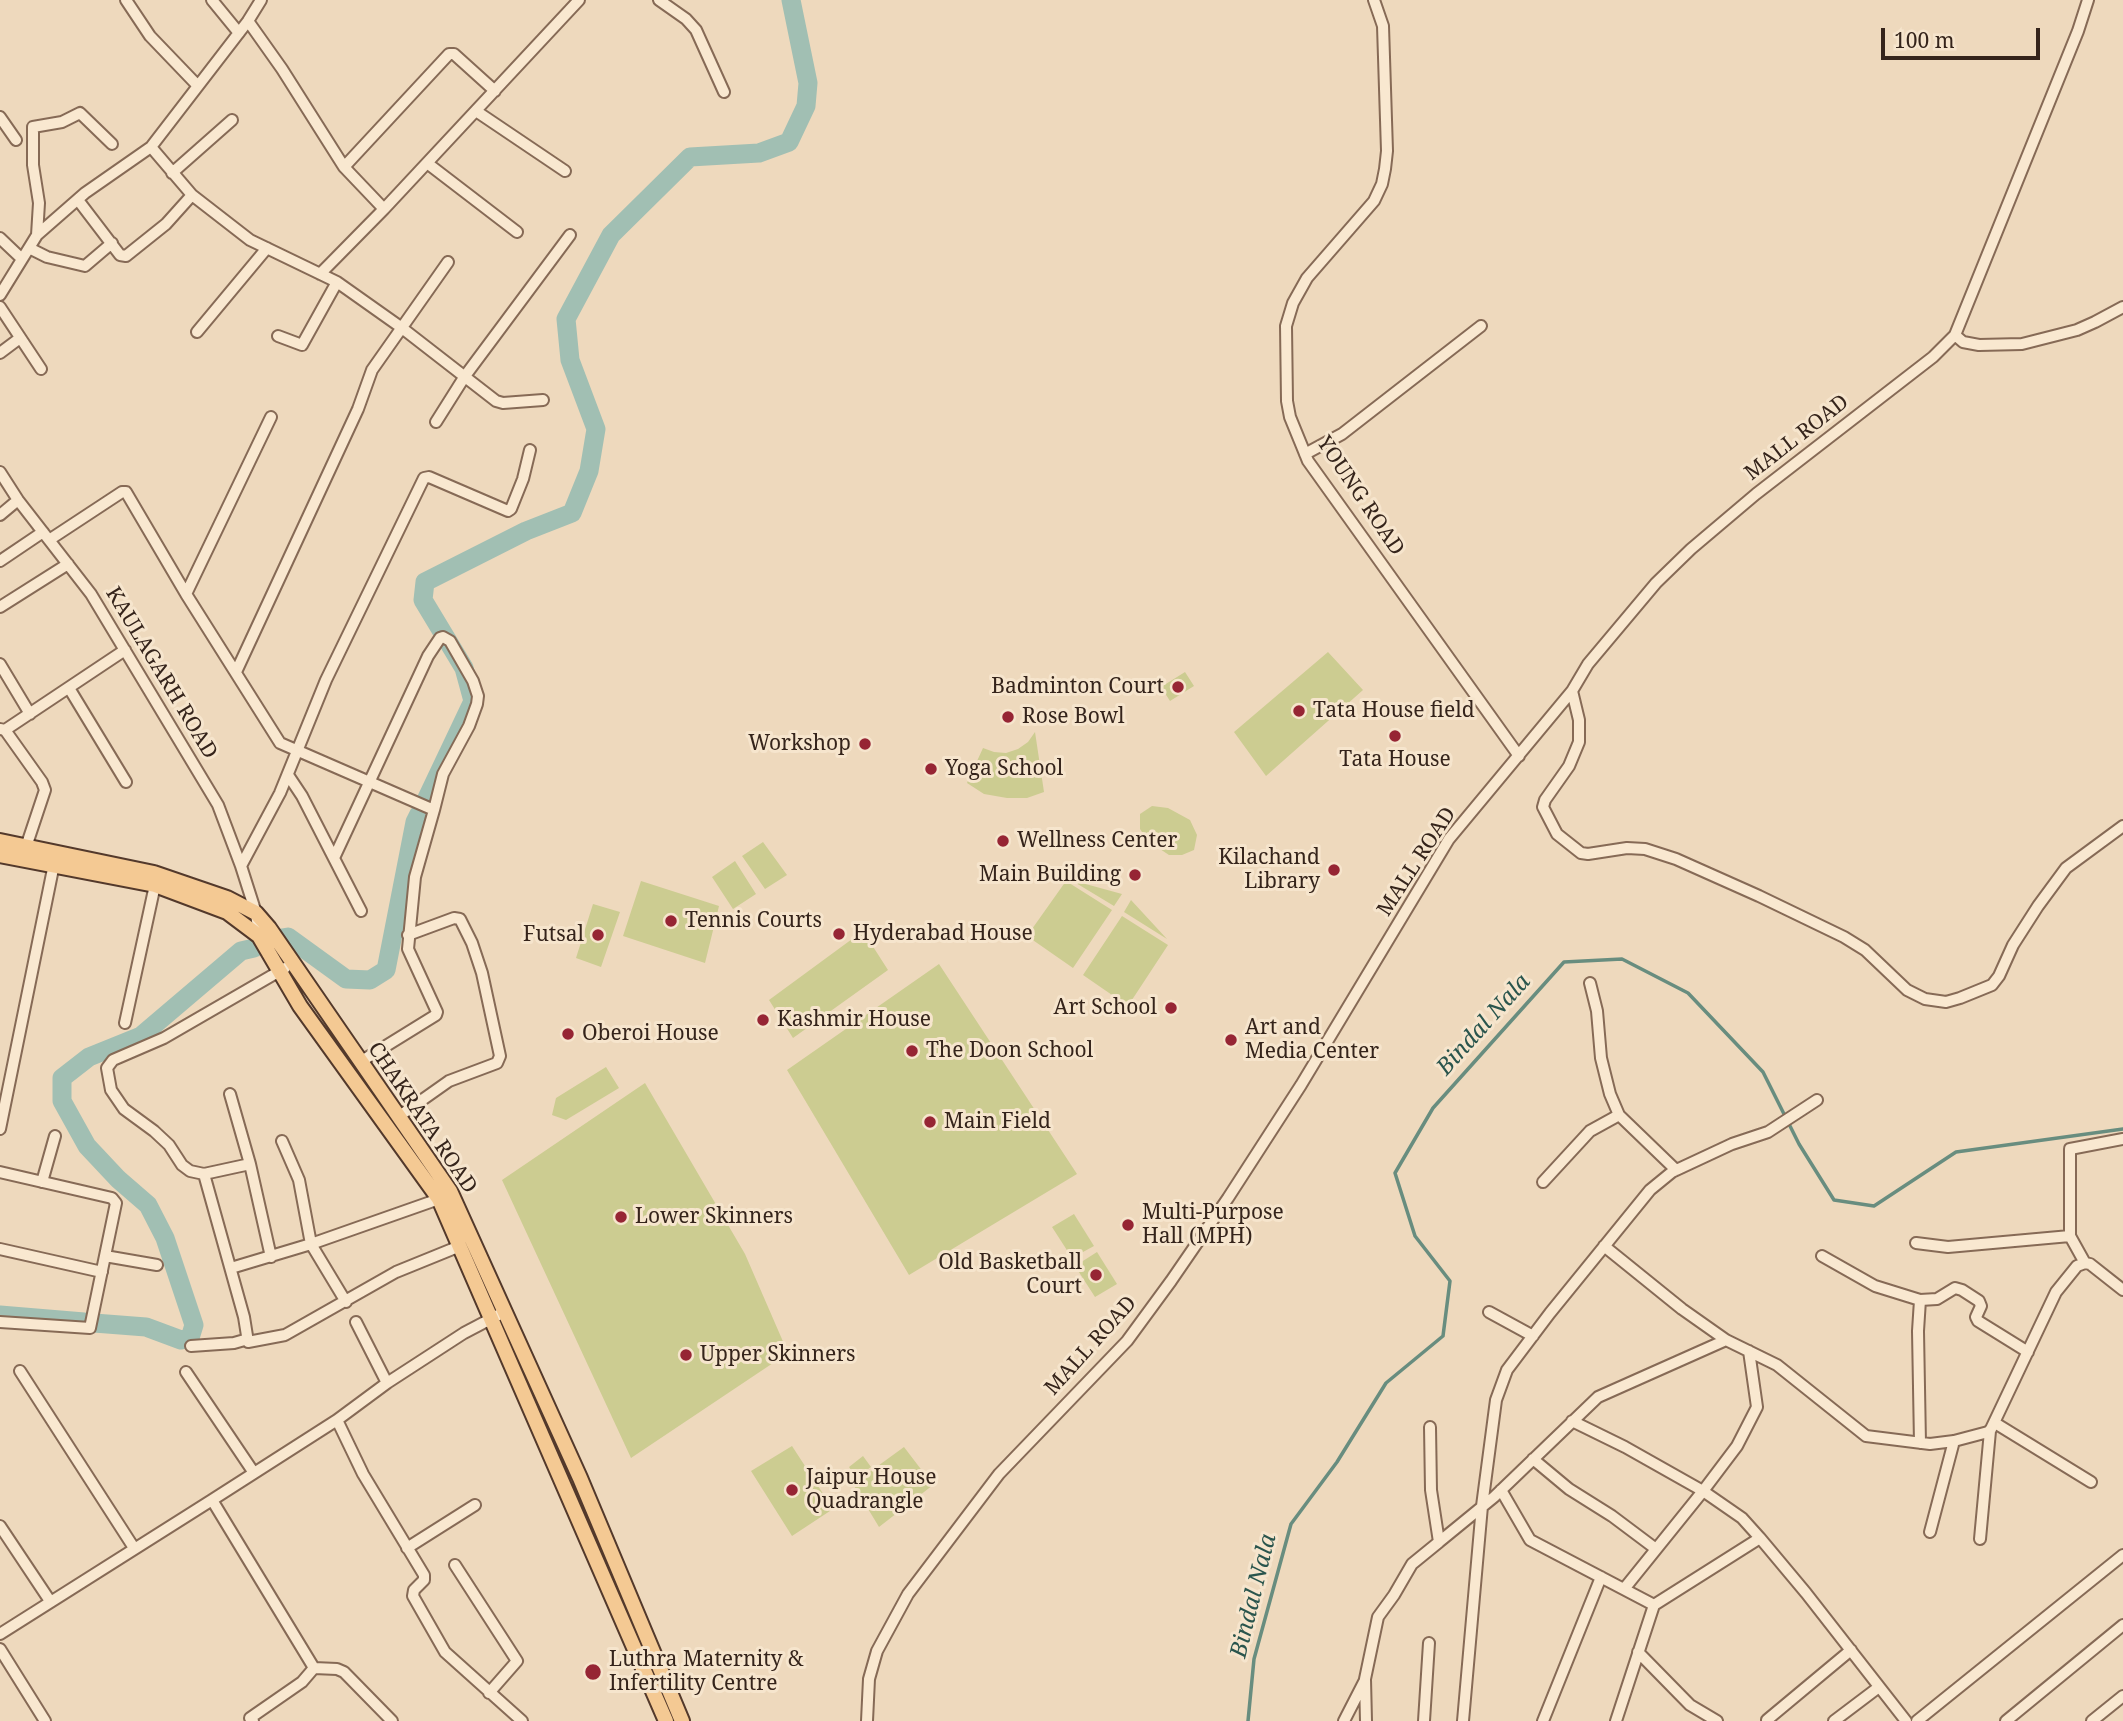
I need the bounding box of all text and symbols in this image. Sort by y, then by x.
scale bar [1885,14,2044,58]
text: 100 m [1894,26,1955,54]
street label: MALL ROAD [1740,390,1854,486]
street label: YOUNG ROAD [1311,432,1409,560]
street label: KAULAGARH ROAD [100,583,222,763]
place label: Badminton Court [991,674,1164,700]
marker: Badminton Court [1170,679,1186,695]
place label: Tata House field [1313,698,1475,724]
marker: Tata House field [1291,703,1307,719]
place label: Rose Bowl [1022,704,1125,730]
marker: Rose Bowl [1000,709,1016,725]
marker: Tata House [1387,728,1403,744]
place label: Workshop [748,731,851,757]
marker: Workshop [857,736,873,752]
place label: Tata House [1339,747,1451,773]
place label: Yoga School [945,756,1063,782]
marker: Yoga School [923,761,939,777]
street label: MALL ROAD [1372,803,1462,921]
place label: Wellness Center [1017,828,1177,854]
marker: Wellness Center [995,833,1011,849]
place label: Kilachand Library [1218,845,1320,895]
place label: Main Building [979,862,1121,888]
marker: Kilachand Library [1326,862,1342,878]
marker: Main Building [1127,867,1143,883]
place label: Tennis Courts [685,908,822,934]
marker: Tennis Courts [663,913,679,929]
place label: Hyderabad House [853,921,1033,947]
place label: Futsal [523,922,584,948]
marker: Hyderabad House [831,926,847,942]
marker: Futsal [590,927,606,943]
water label: Bindal Nala [1431,969,1537,1081]
place label: Art School [1054,995,1157,1021]
marker: Art School [1163,1000,1179,1016]
place label: Kashmir House [777,1007,931,1033]
marker: Kashmir House [755,1012,771,1028]
place label: Art and Media Center [1245,1015,1379,1065]
place label: Oberoi House [582,1021,719,1047]
marker: Oberoi House [560,1026,576,1042]
marker: Art and Media Center [1223,1032,1239,1048]
street label: CHAKRATA ROAD [362,1038,482,1198]
place label: The Doon School [926,1038,1093,1064]
marker: The Doon School [904,1043,920,1059]
place label: Main Field [944,1109,1051,1135]
marker: Main Field [922,1114,938,1130]
place label: Multi-Purpose Hall (MPH) [1142,1200,1284,1250]
place label: Lower Skinners [635,1204,793,1230]
marker: Lower Skinners [613,1209,629,1225]
marker: Multi-Purpose Hall (MPH) [1120,1217,1136,1233]
place label: Old Basketball Court [938,1250,1082,1300]
marker: Old Basketball Court [1088,1267,1104,1283]
street label: MALL ROAD [1040,1291,1142,1401]
place label: Upper Skinners [700,1342,856,1368]
marker: Upper Skinners [678,1347,694,1363]
place label: Jaipur House Quadrangle [806,1465,936,1515]
marker: Jaipur House Quadrangle [784,1482,800,1498]
water label: Bindal Nala [1225,1531,1283,1661]
place label: Luthra Maternity & Infertility Centre [609,1647,804,1697]
marker: Luthra Maternity & Infertility Centre [583,1662,603,1682]

